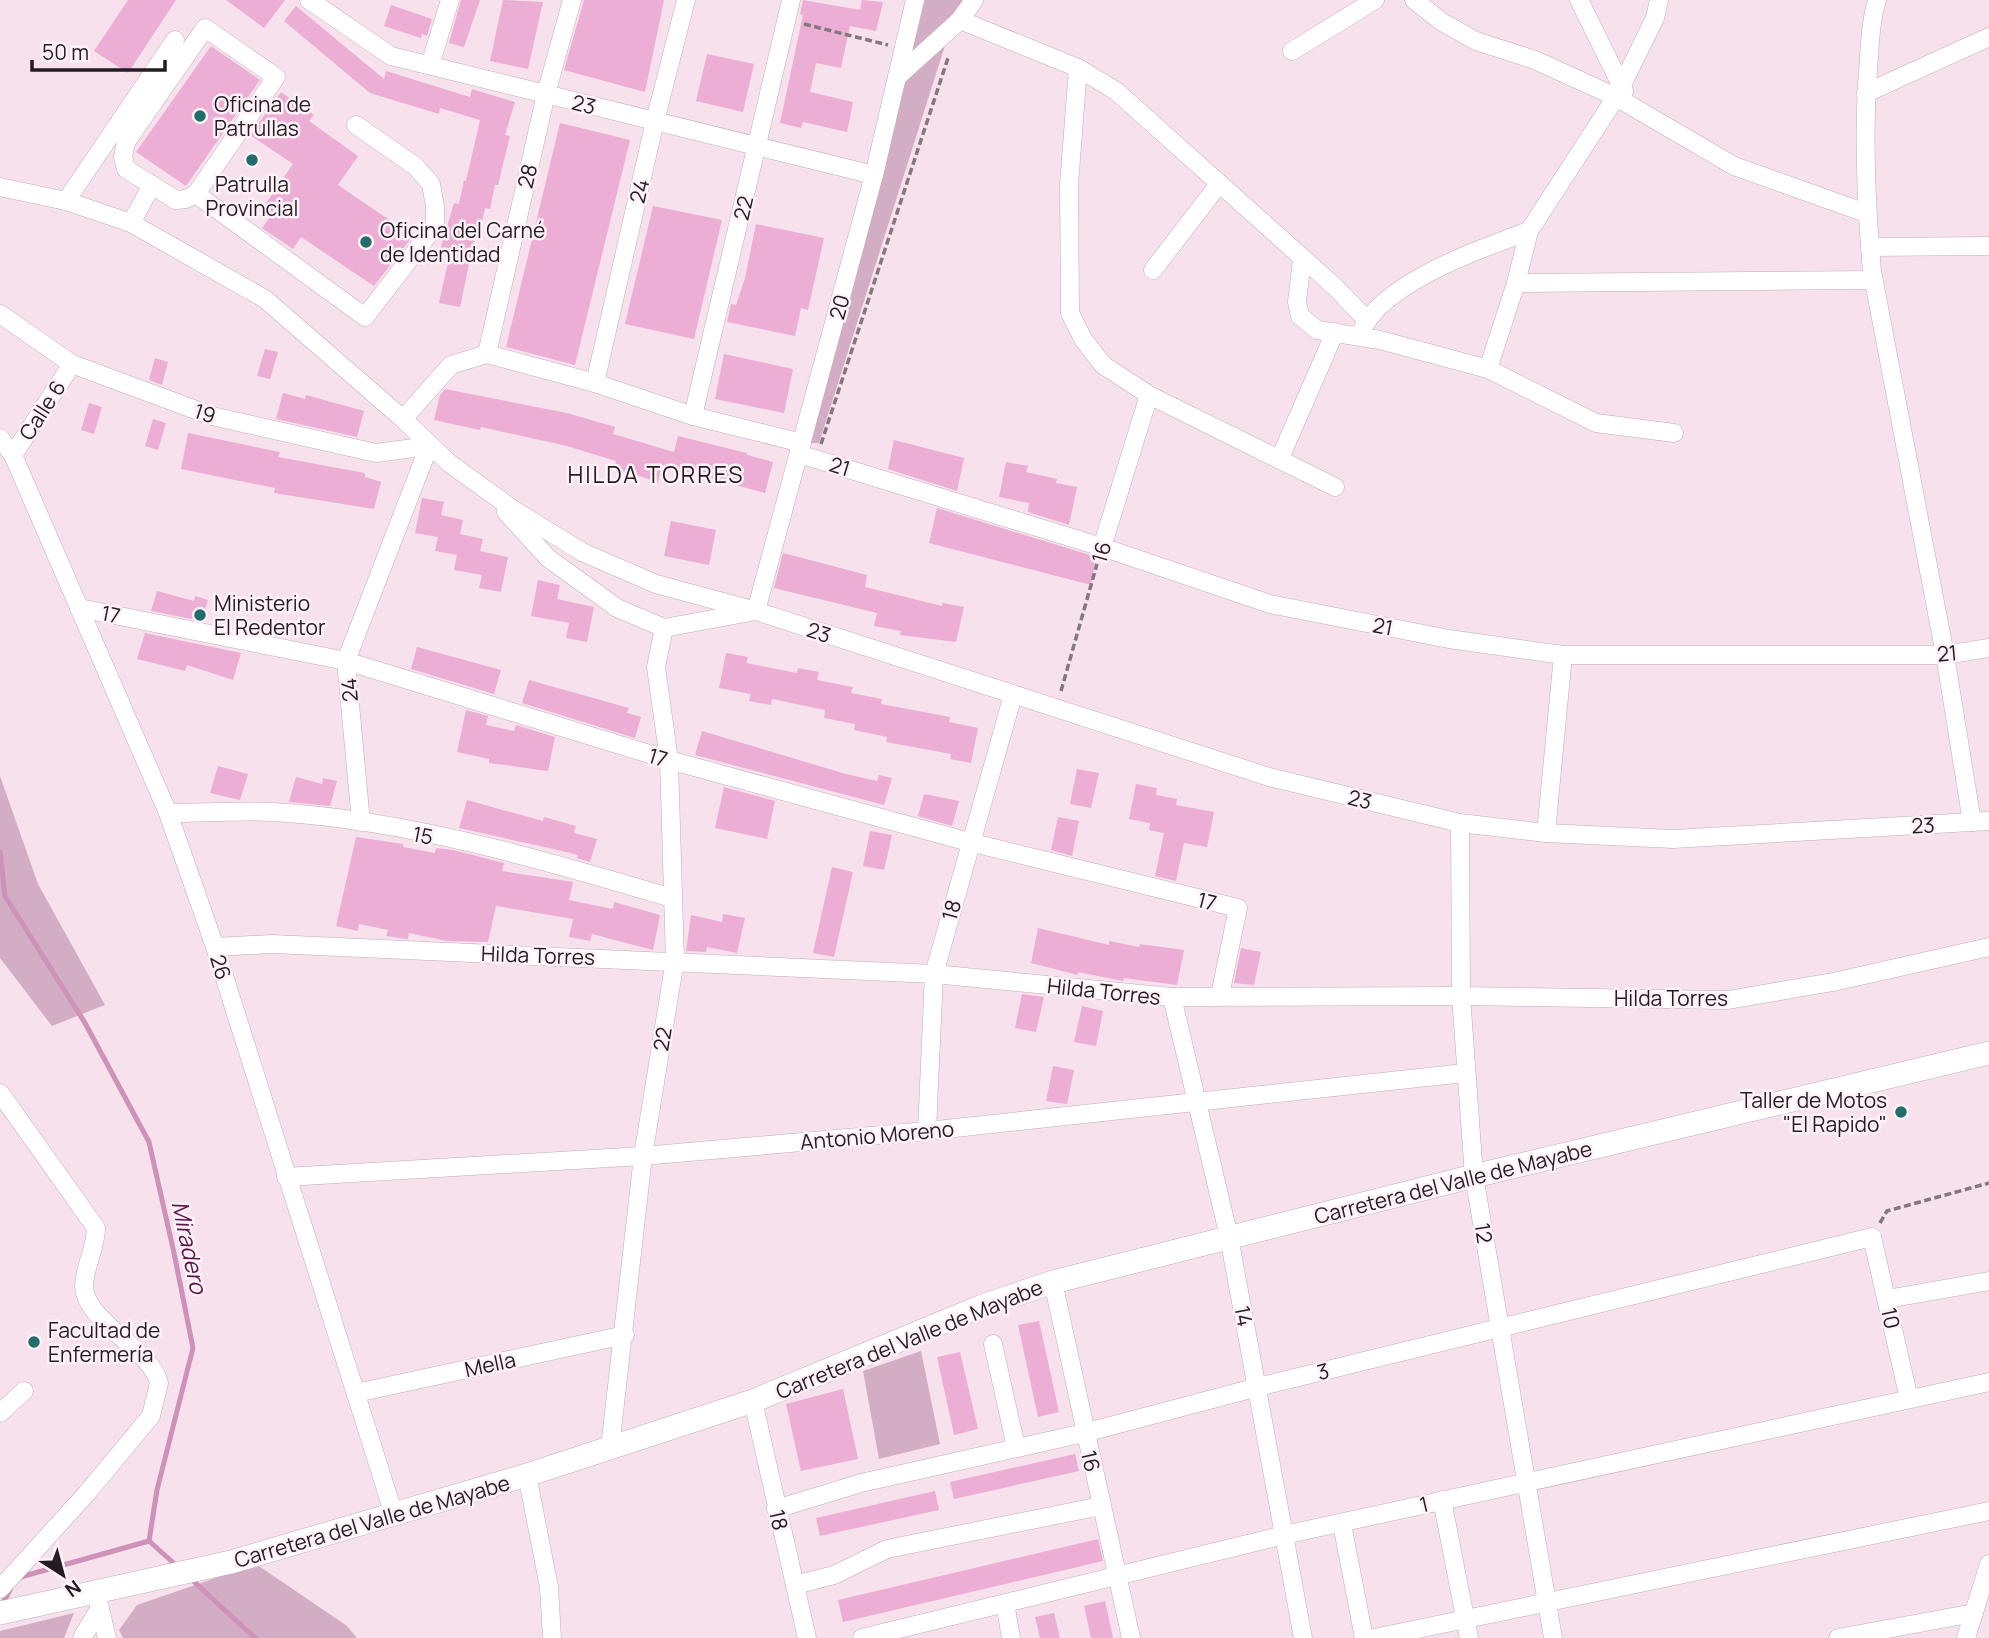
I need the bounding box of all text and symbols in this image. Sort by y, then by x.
scale bar [32,28,164,72]
text: 50 m [42,38,89,66]
street label: 23 [569,88,599,120]
place label: Oficina de Patrullas [214,90,311,142]
marker: Oficina de Patrullas [192,108,208,124]
marker: Patrulla Provincial [244,152,260,168]
street label: 28 [511,161,543,191]
place label: Patrulla Provincial [206,170,298,222]
street label: 24 [623,176,655,206]
street label: 22 [727,193,759,223]
place label: Oficina del Carné de Identidad [380,216,545,268]
marker: Oficina del Carné de Identidad [358,234,374,250]
street label: 20 [822,291,856,323]
street label: Calle 6 [12,375,72,445]
street label: 19 [191,396,219,430]
street label: 21 [826,450,854,482]
district label: HILDA TORRES [567,458,745,490]
street label: 16 [1085,538,1117,566]
place label: Ministerio El Redentor [214,589,326,641]
street label: 17 [99,598,123,630]
marker: Ministerio El Redentor [192,607,208,623]
street label: 21 [1370,610,1396,642]
street label: 23 [803,615,835,649]
street label: 21 [1936,638,1958,668]
street label: 24 [334,677,364,703]
street label: 17 [645,741,671,773]
street label: 23 [1345,783,1375,815]
street label: 23 [1910,810,1936,840]
street label: 15 [410,819,436,851]
street label: 17 [1195,885,1219,917]
street label: 18 [935,897,967,923]
street label: Hilda Torres [481,939,595,971]
street label: 26 [204,951,238,983]
street label: Hilda Torres [1046,971,1162,1011]
street label: Hilda Torres [1614,984,1728,1012]
street label: 22 [646,1025,678,1053]
place label: Taller de Motos "El Rapido" [1740,1086,1887,1138]
marker: Taller de Motos "El Rapido" [1893,1104,1909,1120]
street label: Antonio Moreno [799,1114,955,1156]
street label: Carretera del Valle de Mayabe [1311,1134,1595,1230]
water label: Miradero [165,1198,216,1298]
street label: 12 [1469,1221,1499,1245]
street label: Carretera del Valle de Mayabe [771,1273,1047,1405]
street label: 14 [1228,1303,1260,1329]
street label: 10 [1875,1305,1907,1331]
place label: Facultad de Enfermería [48,1316,160,1368]
marker: Facultad de Enfermería [26,1334,42,1350]
street label: Mella [462,1345,518,1383]
street label: 3 [1314,1356,1332,1386]
street label: 16 [1075,1448,1107,1474]
street label: Carretera del Valle de Mayabe [231,1468,513,1574]
street label: 1 [1417,1489,1431,1519]
street label: 18 [763,1507,795,1533]
north arrow [28,1540,98,1610]
text: N [60,1574,86,1603]

